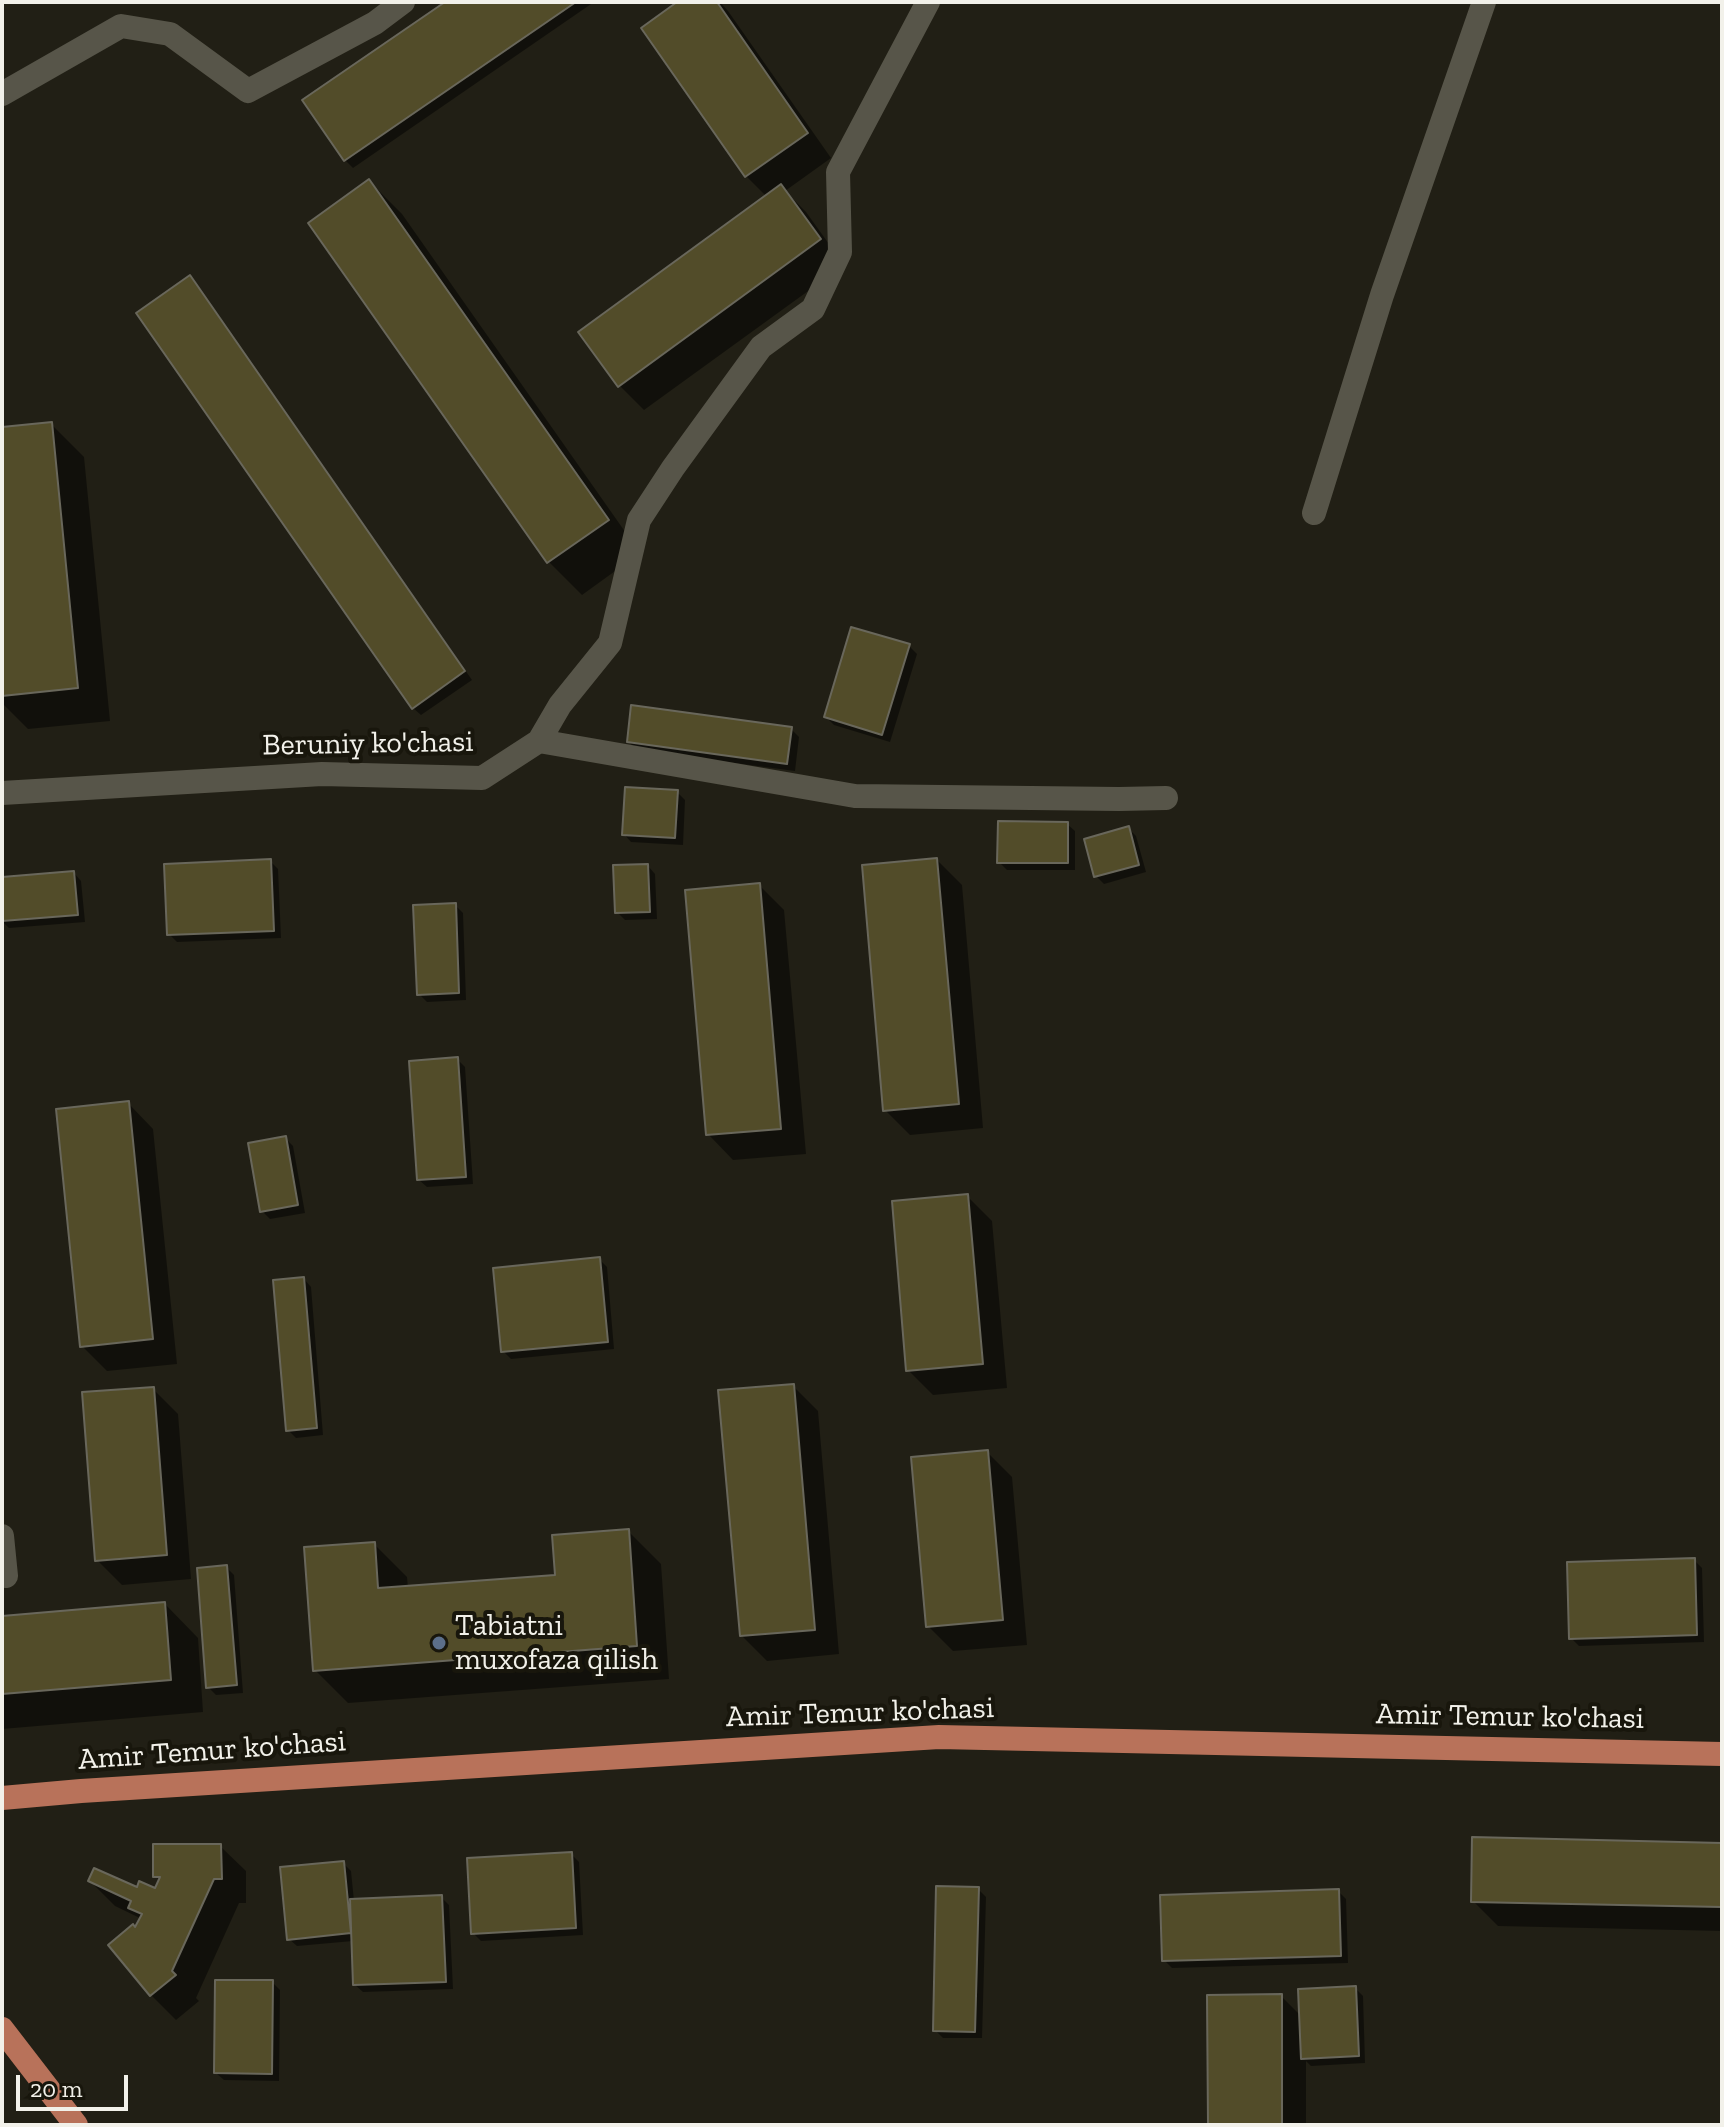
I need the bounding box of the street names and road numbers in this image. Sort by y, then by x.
street label: Beruniy ko'chasi [262,724,474,764]
street label: Amir Temur ko'chasi [725,1690,995,1736]
street label: Amir Temur ko'chasi [1376,1697,1644,1737]
street label: Amir Temur ko'chasi [77,1724,347,1778]

